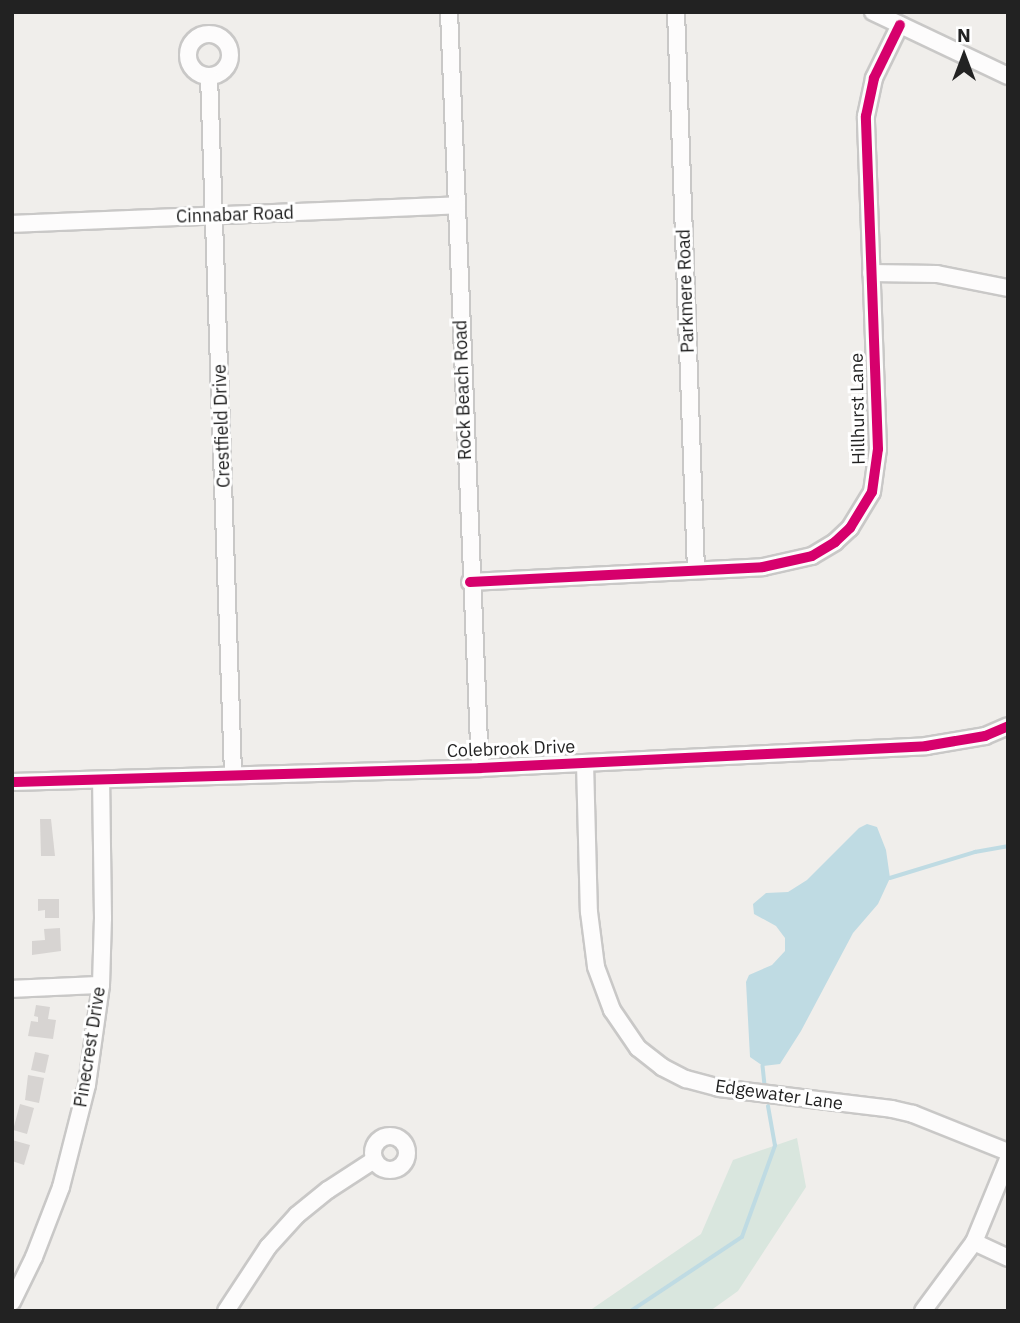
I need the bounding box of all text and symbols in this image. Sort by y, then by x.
north arrow [929,21,999,91]
text: N [957,23,971,47]
street label: Cinnabar Road [176,202,294,228]
street label: Parkmere Road [673,229,699,353]
street label: Rock Beach Road [450,320,476,460]
street label: Hillhurst Lane [846,353,870,465]
street label: Crestfield Drive [209,364,235,488]
street label: Colebrook Drive [446,736,576,762]
street label: Pinecrest Drive [70,985,110,1109]
street label: Edgewater Lane [714,1075,844,1115]

